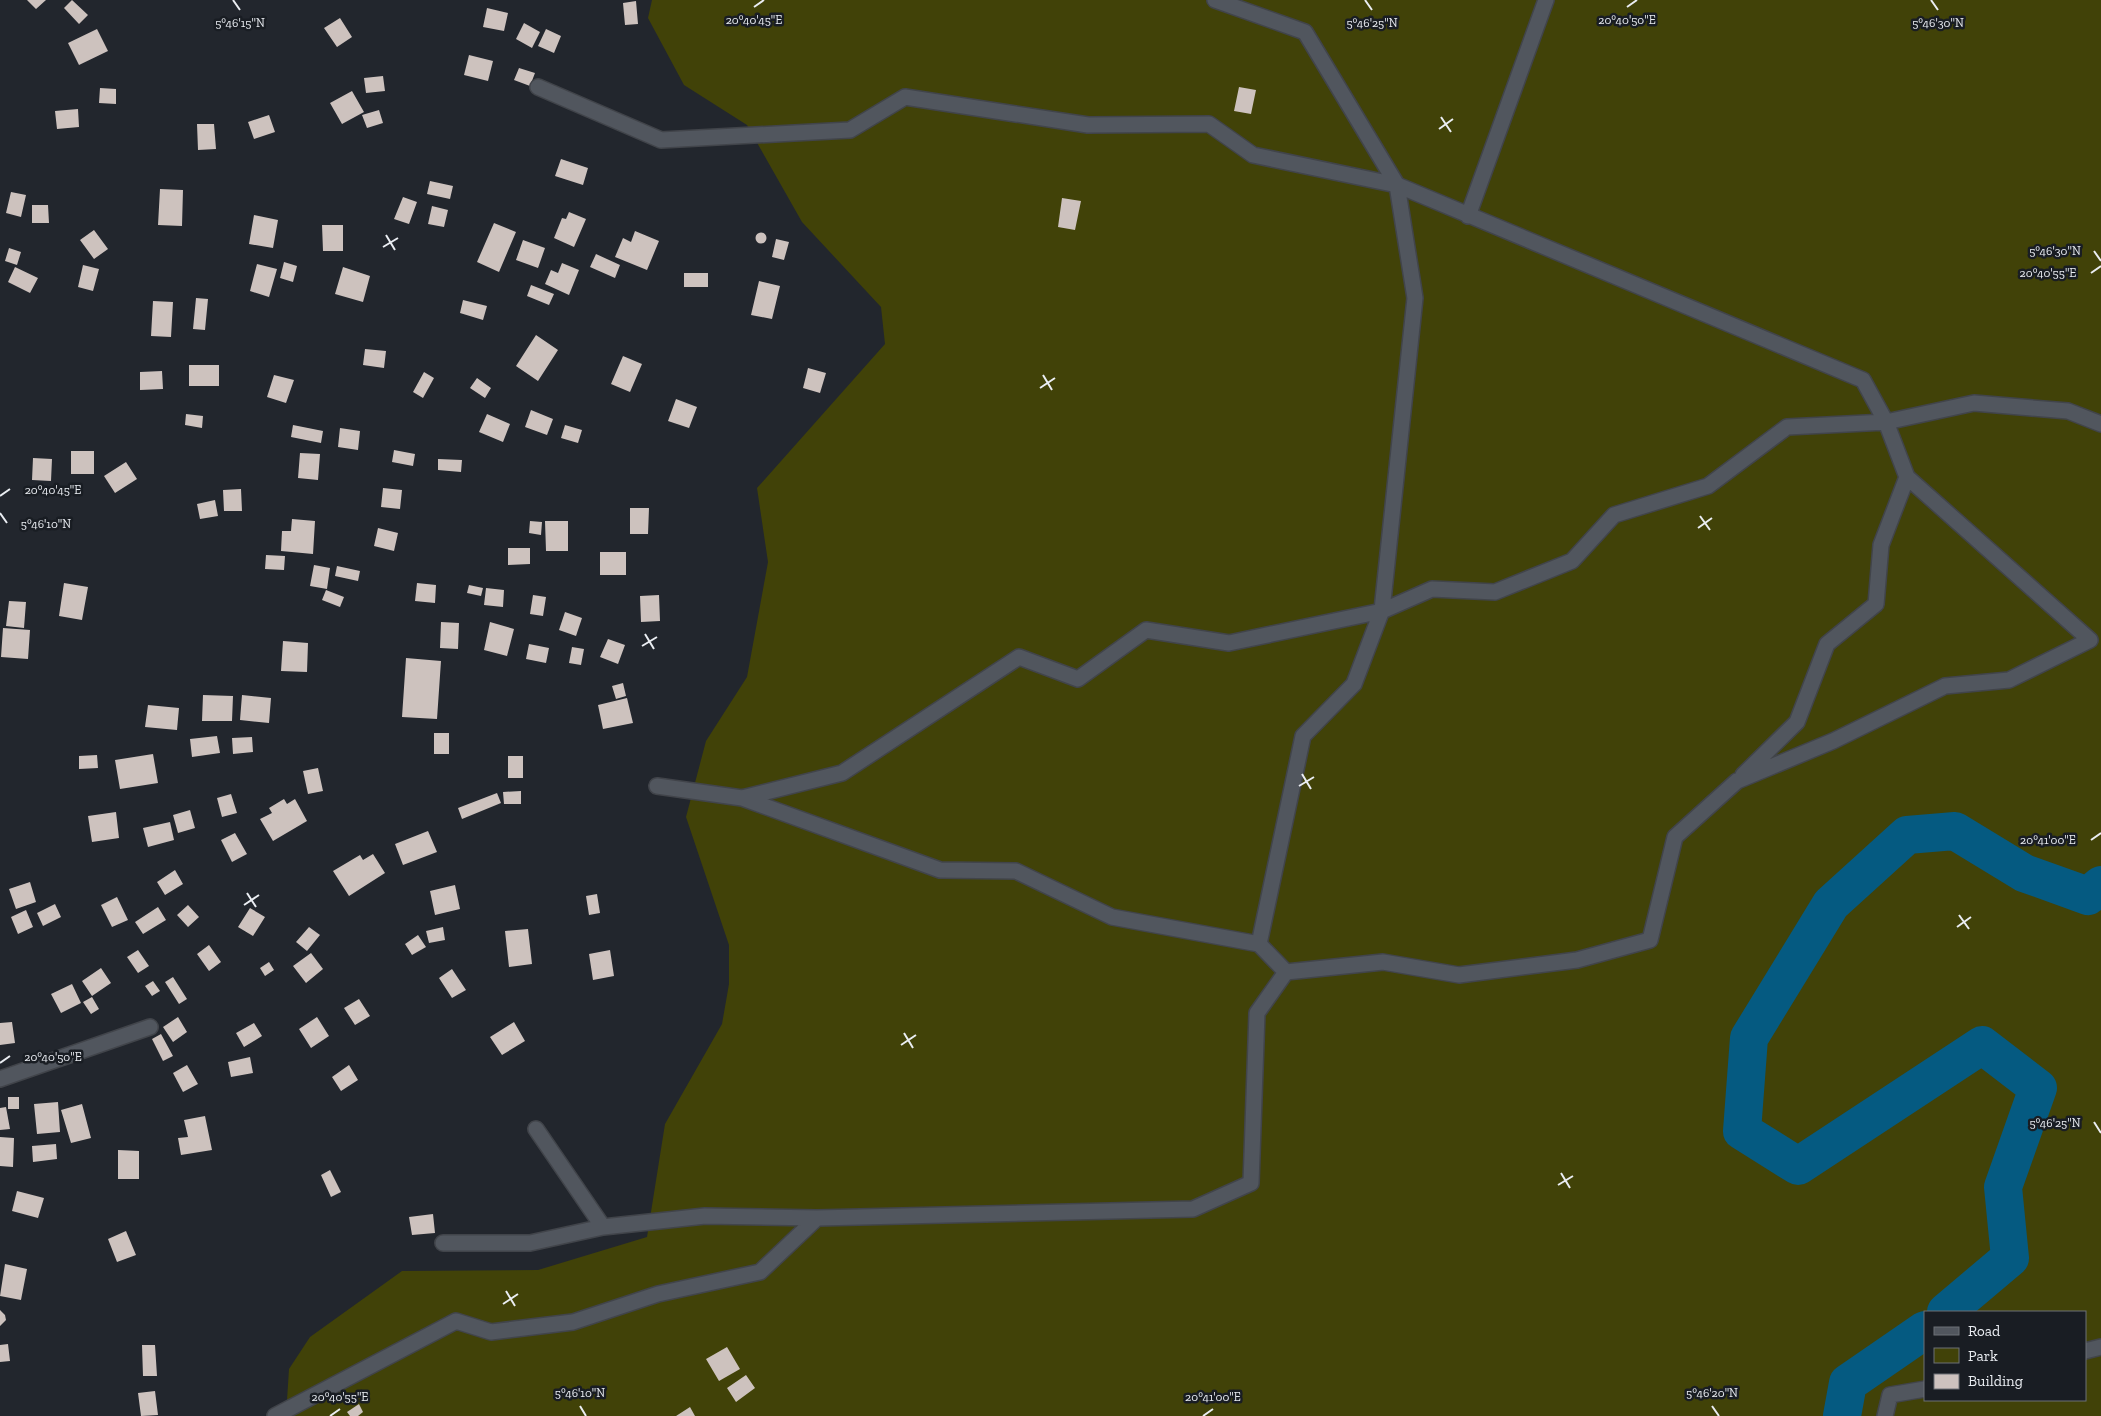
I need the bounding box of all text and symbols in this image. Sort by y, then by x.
text: 20°40'45"E [726,13,782,27]
text: 20°40'50"E [1598,13,1656,27]
text: 5°46'15"N [215,16,265,30]
text: 5°46'25"N [1346,16,1398,30]
text: 5°46'30"N [1912,16,1964,30]
text: 5°46'30"N [2029,244,2081,258]
text: 20°40'55"E [2020,266,2076,280]
text: 20°40'45"E [25,483,81,497]
text: 5°46'10"N [21,517,71,531]
text: 20°41'00"E [2020,833,2076,847]
text: 20°40'50"E [24,1050,82,1064]
text: 5°46'25"N [2029,1116,2081,1130]
legend [1924,1311,2086,1401]
text: Road [1968,1322,2001,1340]
text: Park [1968,1347,1998,1365]
text: Building [1968,1372,2023,1390]
text: 5°46'10"N [555,1386,605,1400]
text: 5°46'20"N [1686,1386,1738,1400]
text: 20°40'55"E [312,1390,368,1404]
text: 20°41'00"E [1185,1390,1241,1404]

